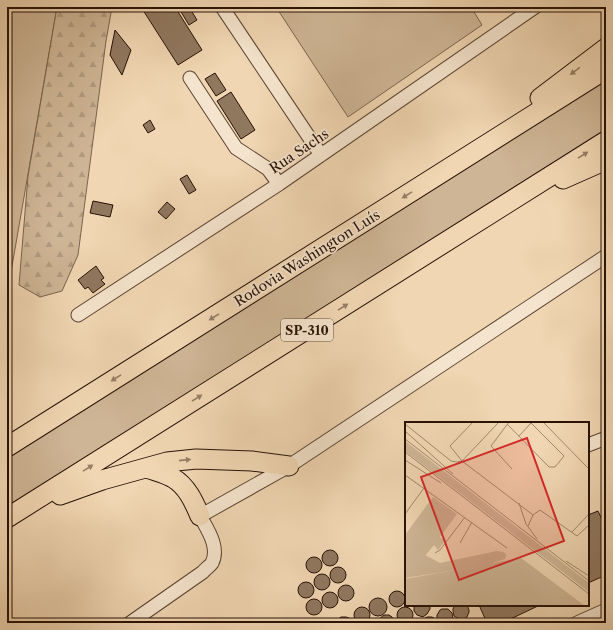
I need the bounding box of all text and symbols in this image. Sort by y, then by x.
one-way arrow [570,67,580,75]
street label: Rua Sachs [266,125,332,177]
one-way arrow [578,151,588,159]
one-way arrow [401,192,413,199]
street label: Rodovia Washington Luís [231,206,383,310]
one-way arrow [338,303,348,311]
one-way arrow [209,313,219,321]
road number: SP-310 [281,319,333,341]
one-way arrow [110,375,122,382]
one-way arrow [191,395,203,402]
inset map [405,422,589,606]
one-way arrow [179,457,191,463]
one-way arrow [82,464,93,472]

